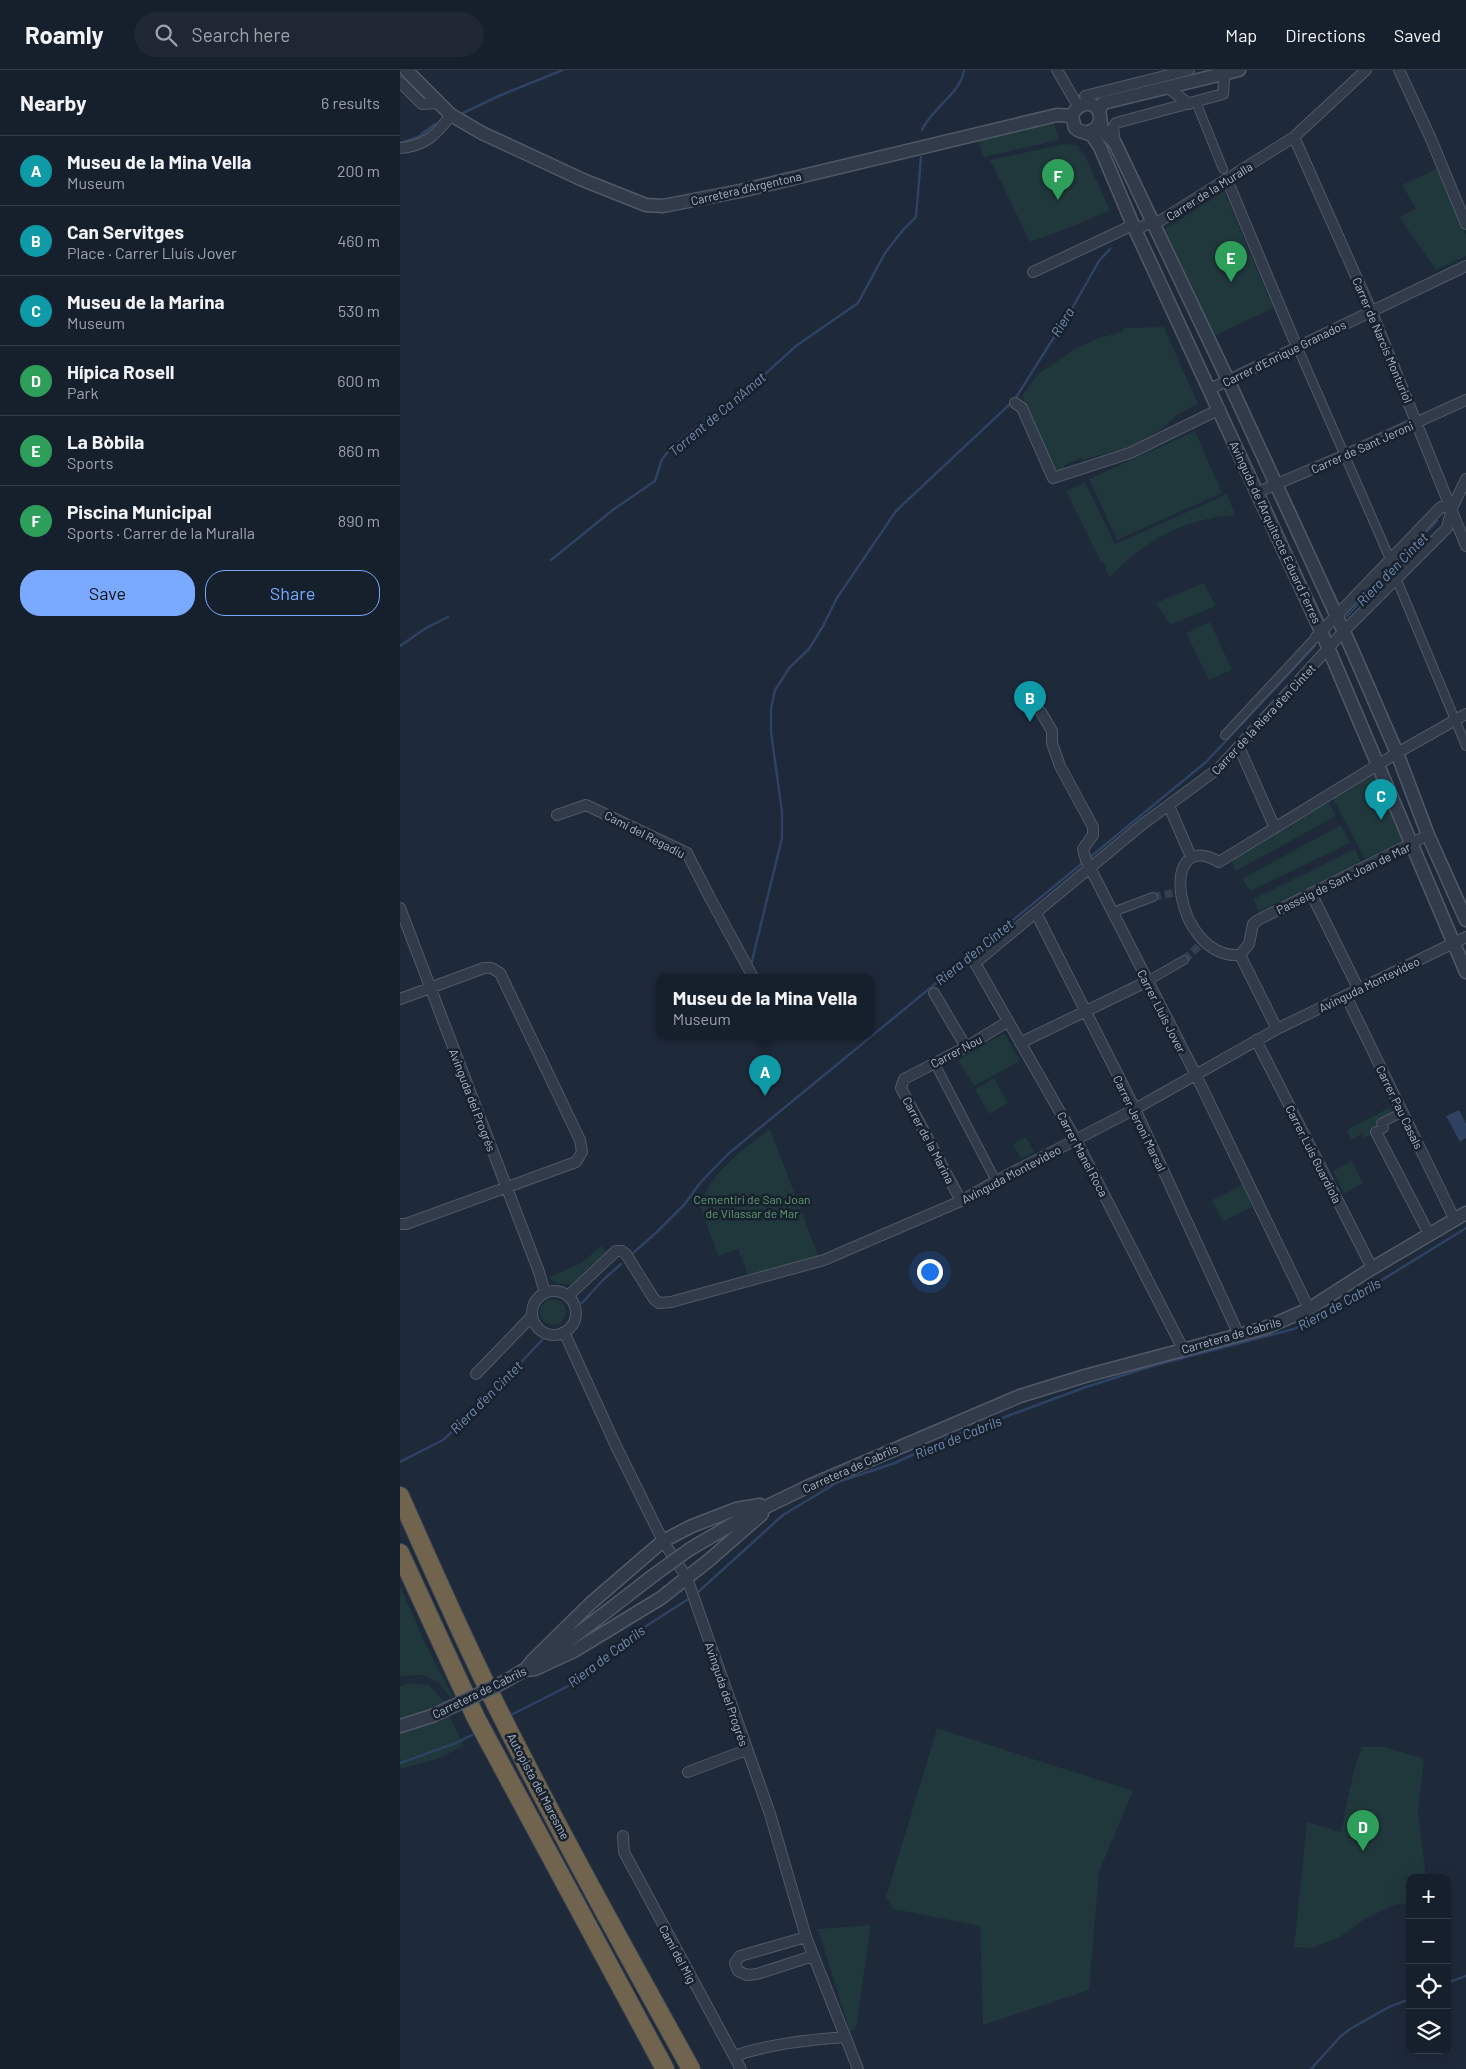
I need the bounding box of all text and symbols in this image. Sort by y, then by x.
search box [134,12,484,57]
text: Roamly [25,20,104,49]
icon: search [152,21,180,49]
text: Search here [192,23,290,46]
text: Map [1225,24,1257,46]
text: Directions [1285,24,1366,46]
text: Saved [1394,24,1441,46]
text: Nearby [20,90,86,115]
text: 6 results [321,93,380,112]
text: Museu de la Mina Vella [67,150,251,173]
pin: F [1042,159,1074,200]
street label: Carrer de la Muralla [1163,159,1255,223]
text: A [31,161,41,180]
text: 200 m [337,161,380,180]
street label: Carretera d'Argentona [689,168,803,208]
text: Museum [67,173,125,192]
text: Can Servitges [67,220,184,243]
text: B [31,231,41,250]
text: 460 m [337,231,380,250]
pin: E [1215,241,1247,282]
text: Place · Carrer Lluís Jover [67,243,237,262]
street label: Carrer de Narcís Monturiol [1350,275,1416,405]
text: Museu de la Marina [67,290,225,313]
text: C [31,301,41,320]
text: 530 m [338,301,380,320]
water label: Riera [1047,304,1077,340]
text: Museum [67,313,125,332]
street label: Carrer d'Enrique Granados [1220,317,1348,389]
text: Hípica Rosell [67,360,174,383]
water label: Torrent de Ca n'Amat [665,368,769,460]
text: D [31,371,41,390]
text: 600 m [337,371,380,390]
text: Park [67,383,98,402]
street label: Carrer de Sant Jeroni [1309,418,1415,476]
text: La Bòbila [67,430,144,453]
street label: Avinguda de l'Arquitecte Eduard Ferres [1227,439,1325,626]
text: E [31,441,41,460]
text: 860 m [338,441,380,460]
text: Sports [67,453,113,472]
text: Piscina Municipal [67,500,212,523]
text: F [32,511,40,530]
text: 890 m [338,511,380,530]
text: Sports · Carrer de la Muralla [67,523,255,542]
water label: Riera d'en Cintet [1353,529,1431,609]
button: Save [20,570,195,616]
button: Share [205,570,380,616]
street label: Carrer de la Riera d'en Cintet [1208,661,1318,777]
pin: B [1014,681,1046,722]
pin: C [1365,779,1397,820]
street label: Camí del Regadiu [602,808,688,860]
street label: Passeig de Sant Joan de Mar [1274,839,1413,917]
water label: Riera d'en Cintet [932,915,1017,989]
street label: Avinguda Montevideo [1316,954,1422,1014]
street label: Carrer Lluís Jover [1135,967,1189,1055]
popup [656,974,874,1039]
text: Museu de la Mina Vella [673,986,857,1009]
text: Museum [673,1009,731,1028]
street label: Carrer Nou [928,1032,984,1070]
street label: Avinguda del Progrés [447,1047,499,1154]
pin: A [749,1055,781,1096]
street label: Carrer Pau Casals [1374,1063,1426,1151]
street label: Carrer Jeroni Marsal [1111,1073,1169,1173]
street label: Carrer de la Marina [900,1094,958,1186]
street label: Carrer Luís Guardiola [1283,1103,1345,1205]
street label: Carrer Manel Roca [1055,1109,1111,1199]
street label: Avinguda Montevideo [959,1142,1063,1206]
park label: Cementiri de San Joan de Vilassar de Mar [693,1192,811,1220]
your location [917,1259,943,1285]
water label: Riera de Cabrils [1295,1274,1384,1334]
street label: Carretera de Cabrils [1180,1314,1283,1356]
water label: Riera d'en Cintet [446,1357,526,1437]
water label: Riera de Cabrils [912,1412,1004,1462]
street label: Carretera de Cabrils [800,1441,900,1495]
water label: Riera de Cabrils [564,1621,648,1691]
street label: Avinguda del Progrés [703,1640,751,1748]
street label: Carretera de Cabrils [430,1663,529,1721]
street label: Autopista del Maresme [505,1731,573,1841]
pin: D [1347,1810,1379,1851]
map controls [1406,1874,1451,2054]
button: + [1406,1874,1451,1919]
button: − [1406,1919,1451,1964]
street label: Camí del Mig [657,1922,699,1986]
button: locate [1406,1964,1451,2009]
button: layers [1406,2009,1451,2054]

